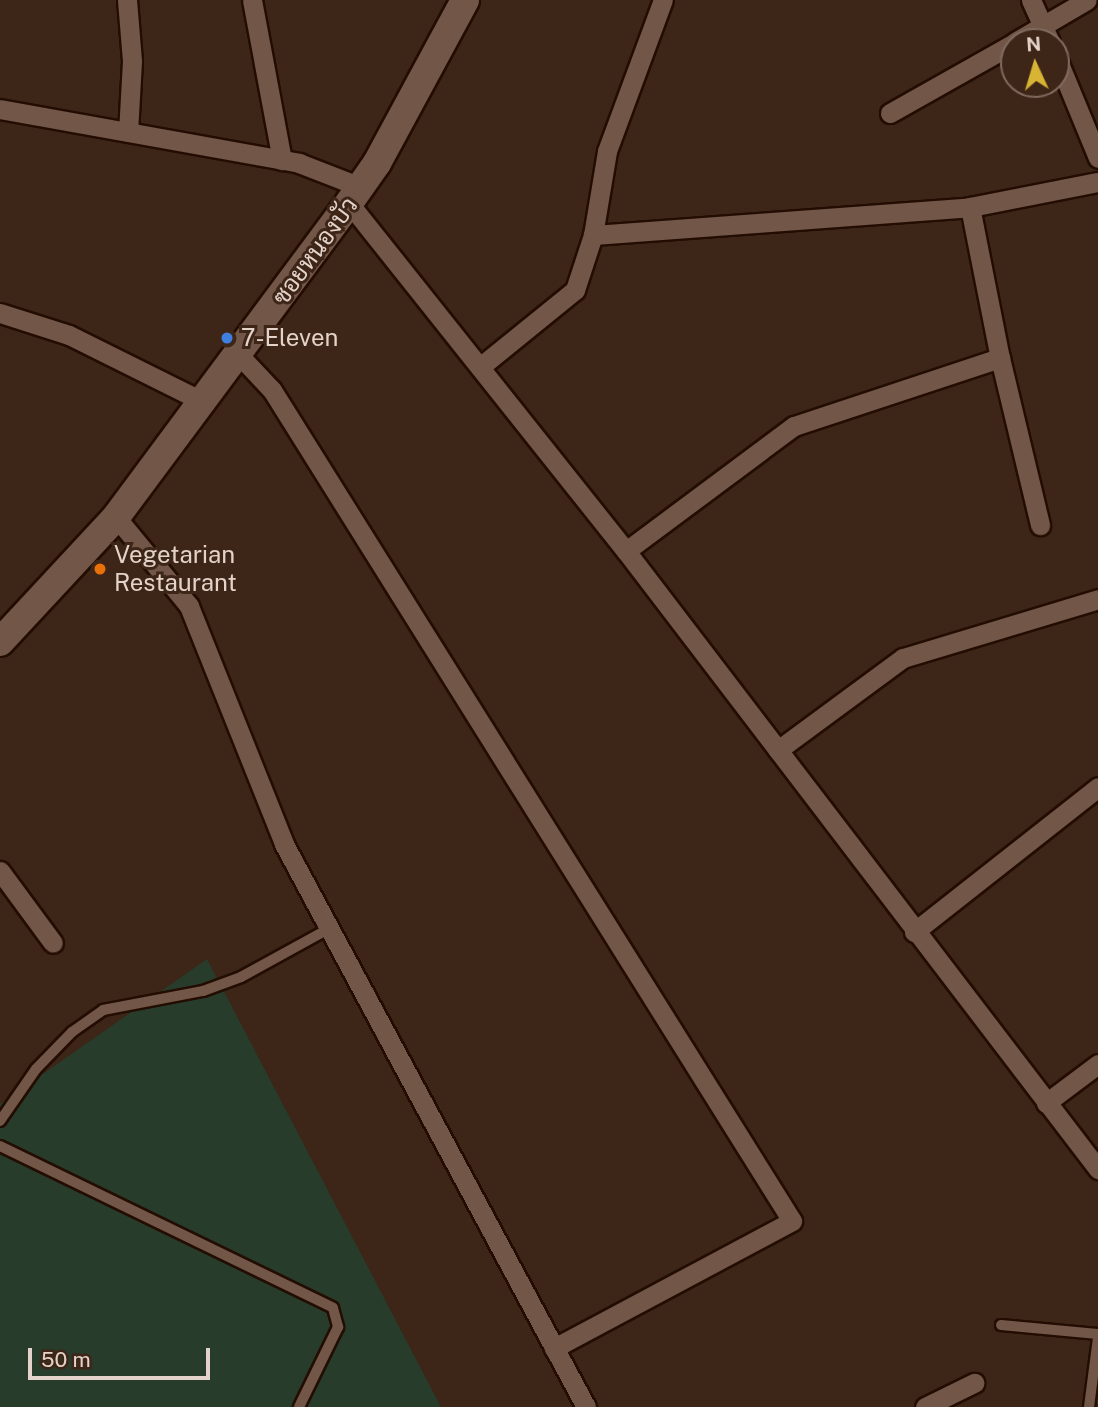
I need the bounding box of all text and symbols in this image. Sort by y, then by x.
north arrow [1000,28,1070,98]
text: N [1025,33,1042,56]
street label: ซอยหนองบัว [266,192,364,310]
place label: 7-Eleven [241,324,338,352]
marker: 7-Eleven [219,330,235,346]
place label: Vegetarian Restaurant [114,541,237,597]
marker: Vegetarian Restaurant [92,561,108,577]
scale bar [32,1334,214,1378]
text: 50 m [41,1347,91,1372]

